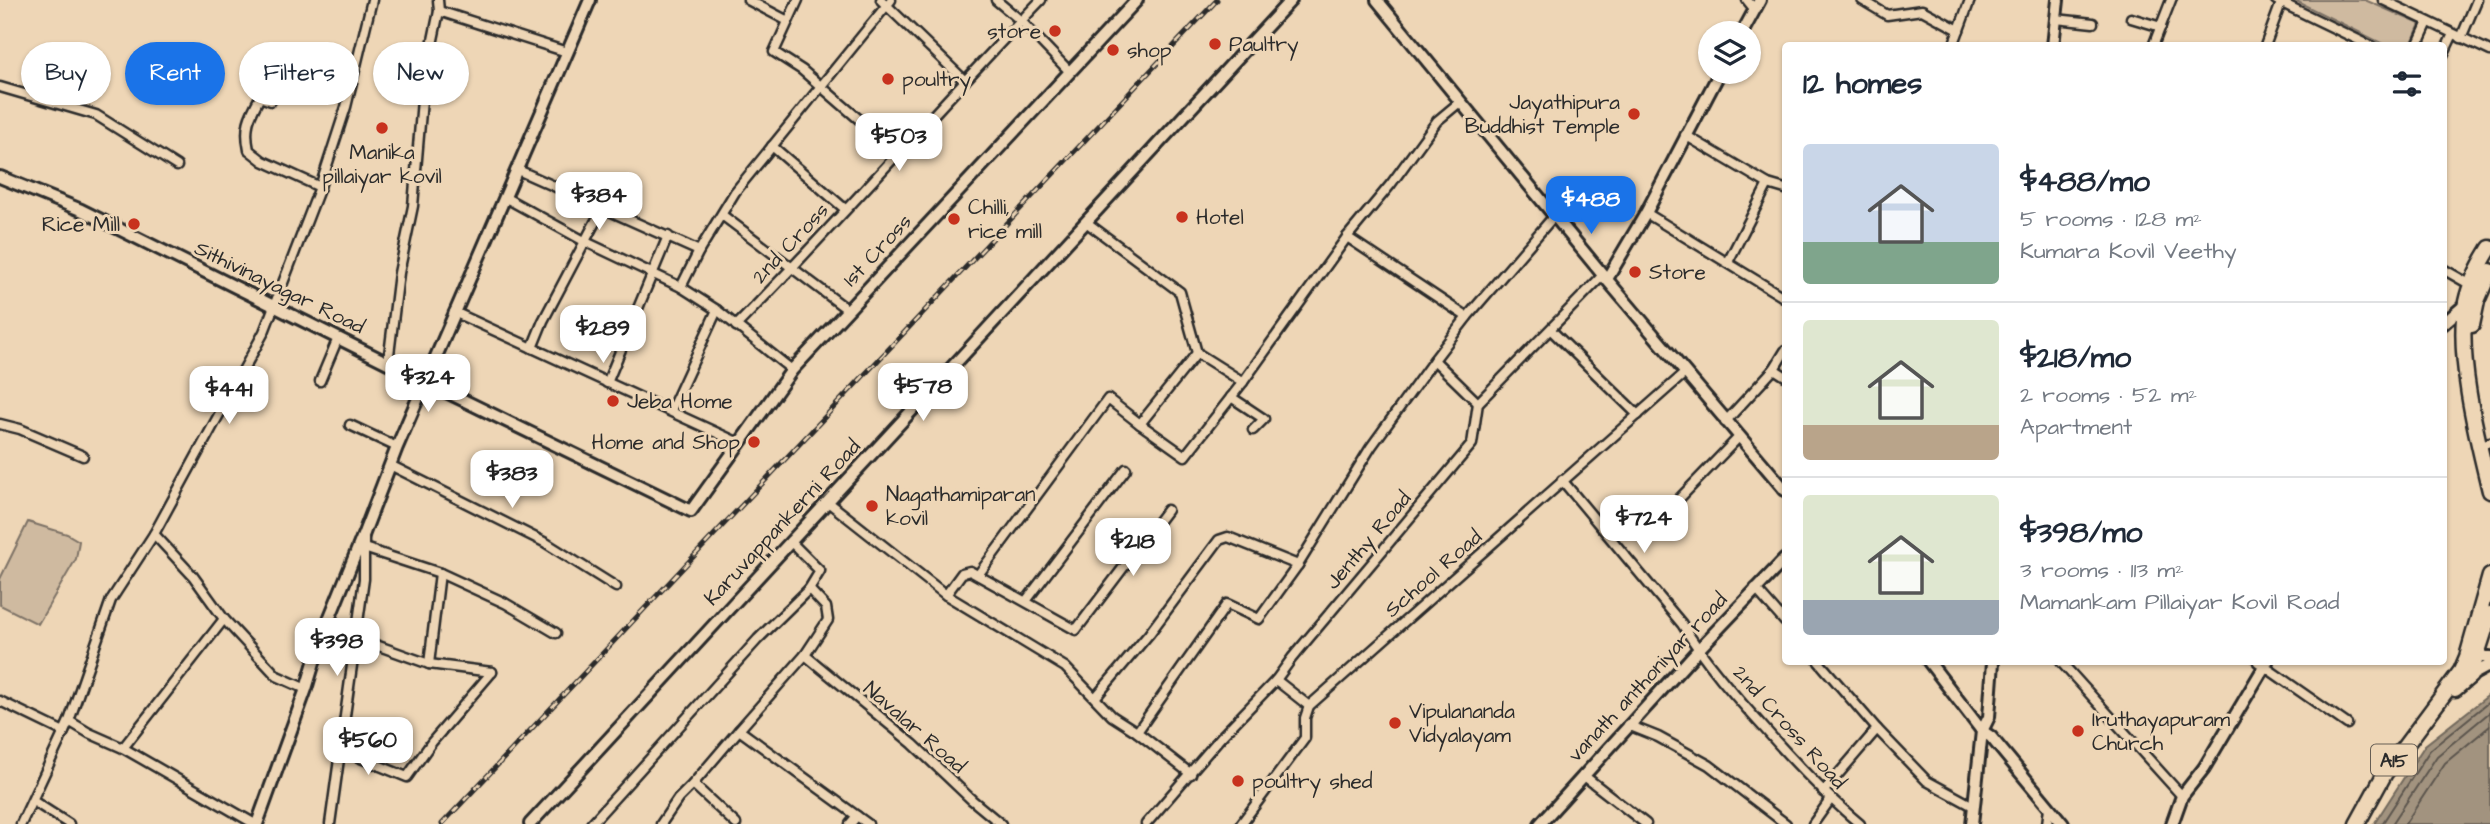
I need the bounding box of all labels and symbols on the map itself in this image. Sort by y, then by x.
place label: store [987,17,1041,46]
marker: store [1047,23,1063,39]
place label: Paultry [1229,30,1299,61]
place label: shop [1127,36,1172,66]
marker: Paultry [1207,36,1223,52]
marker: shop [1105,42,1121,58]
place label: poultry [902,65,972,96]
marker: poultry [880,71,896,87]
place label: Jayathipura Buddhist Temple [1465,88,1620,142]
marker: Jayathipura Buddhist Temple [1626,106,1642,122]
pin: $503 [858,114,940,173]
marker: Manika pillaiyar kovil [374,120,390,136]
place label: Manika pillaiyar kovil [322,138,442,193]
pin: $384 [558,173,640,232]
pin: $488 [1550,176,1632,236]
place label: Chilli, rice mill [968,193,1042,246]
street label: 2nd Cross [745,197,835,290]
place label: Hotel [1196,203,1244,232]
street label: 1st Cross [836,208,918,293]
marker: Hotel [1174,209,1190,225]
place label: Rice Mill [42,210,120,239]
marker: Chilli, rice mill [946,211,962,227]
marker: Rice Mill [126,216,142,232]
street label: Sithivinayagar Road [189,234,370,343]
place label: Store [1649,258,1706,287]
marker: Store [1627,264,1643,280]
pin: $289 [562,306,644,365]
pin: $324 [387,354,469,414]
pin: $578 [882,364,964,423]
pin: $441 [188,366,270,426]
place label: Jeba Home [627,387,733,416]
marker: Jeba Home [605,393,621,409]
place label: Home and Shop [592,428,740,458]
street label: Karuvappankerni Road [697,433,868,613]
marker: Home and Shop [746,434,762,450]
pin: $383 [471,450,553,510]
place label: Nagathamiparan kovil [886,480,1036,533]
street label: Jenthy Road [1319,485,1420,597]
pin: $724 [1603,496,1685,555]
marker: Nagathamiparan kovil [864,498,880,514]
pin: $218 [1092,518,1174,578]
street label: School Road [1378,523,1489,624]
street label: vanath anthoniyar road [1561,586,1736,770]
pin: $398 [296,618,378,678]
street label: 2nd Cross Road [1726,659,1853,796]
street label: Navalar Road [857,675,973,780]
place label: Vipulananda Vidyalayam [1409,697,1515,752]
place label: Iruthayapuram Church [2092,705,2231,758]
marker: Vipulananda Vidyalayam [1387,715,1403,731]
pin: $560 [327,718,409,777]
marker: Iruthayapuram Church [2070,723,2086,739]
road number: A15 [2371,744,2417,776]
place label: poultry shed [1252,767,1373,798]
marker: poultry shed [1230,773,1246,789]

